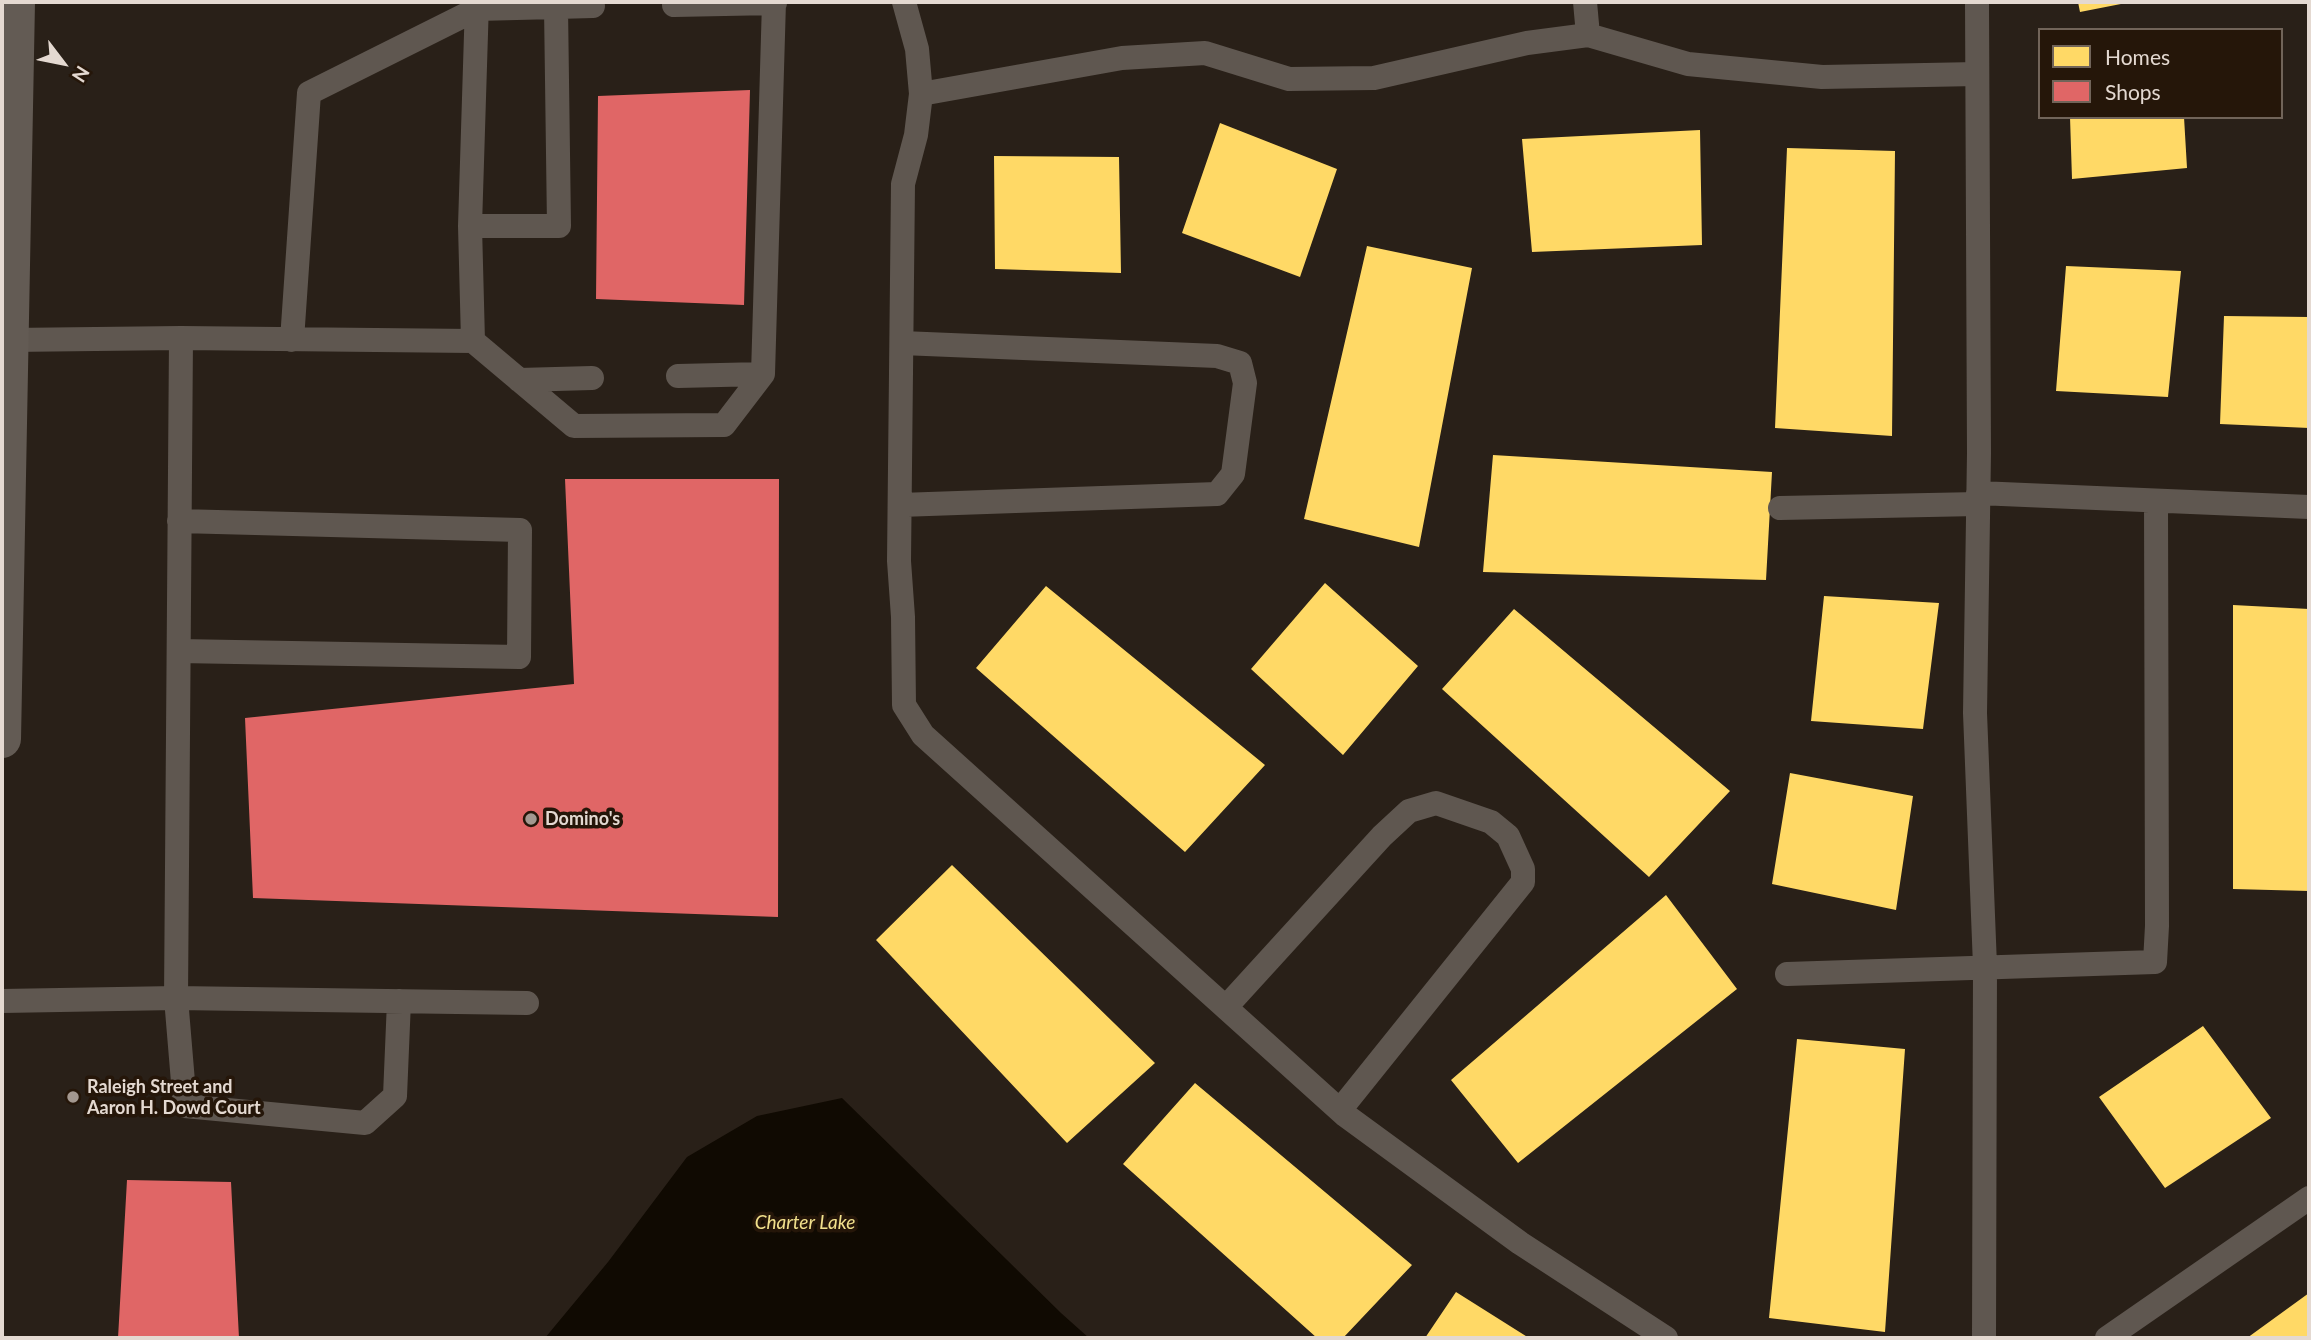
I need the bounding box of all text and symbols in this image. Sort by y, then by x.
north arrow [28,28,98,98]
legend [2038,28,2283,119]
text: Homes [2105,44,2170,69]
text: N [68,62,95,87]
text: Shops [2105,79,2161,104]
place label: Domino's [545,808,620,830]
marker: Domino's [523,811,539,827]
place label: Raleigh Street and Aaron H. Dowd Court [87,1076,261,1118]
marker: Raleigh Street and Aaron H. Dowd Court [65,1089,81,1105]
water label: Charter Lake [755,1212,855,1234]

